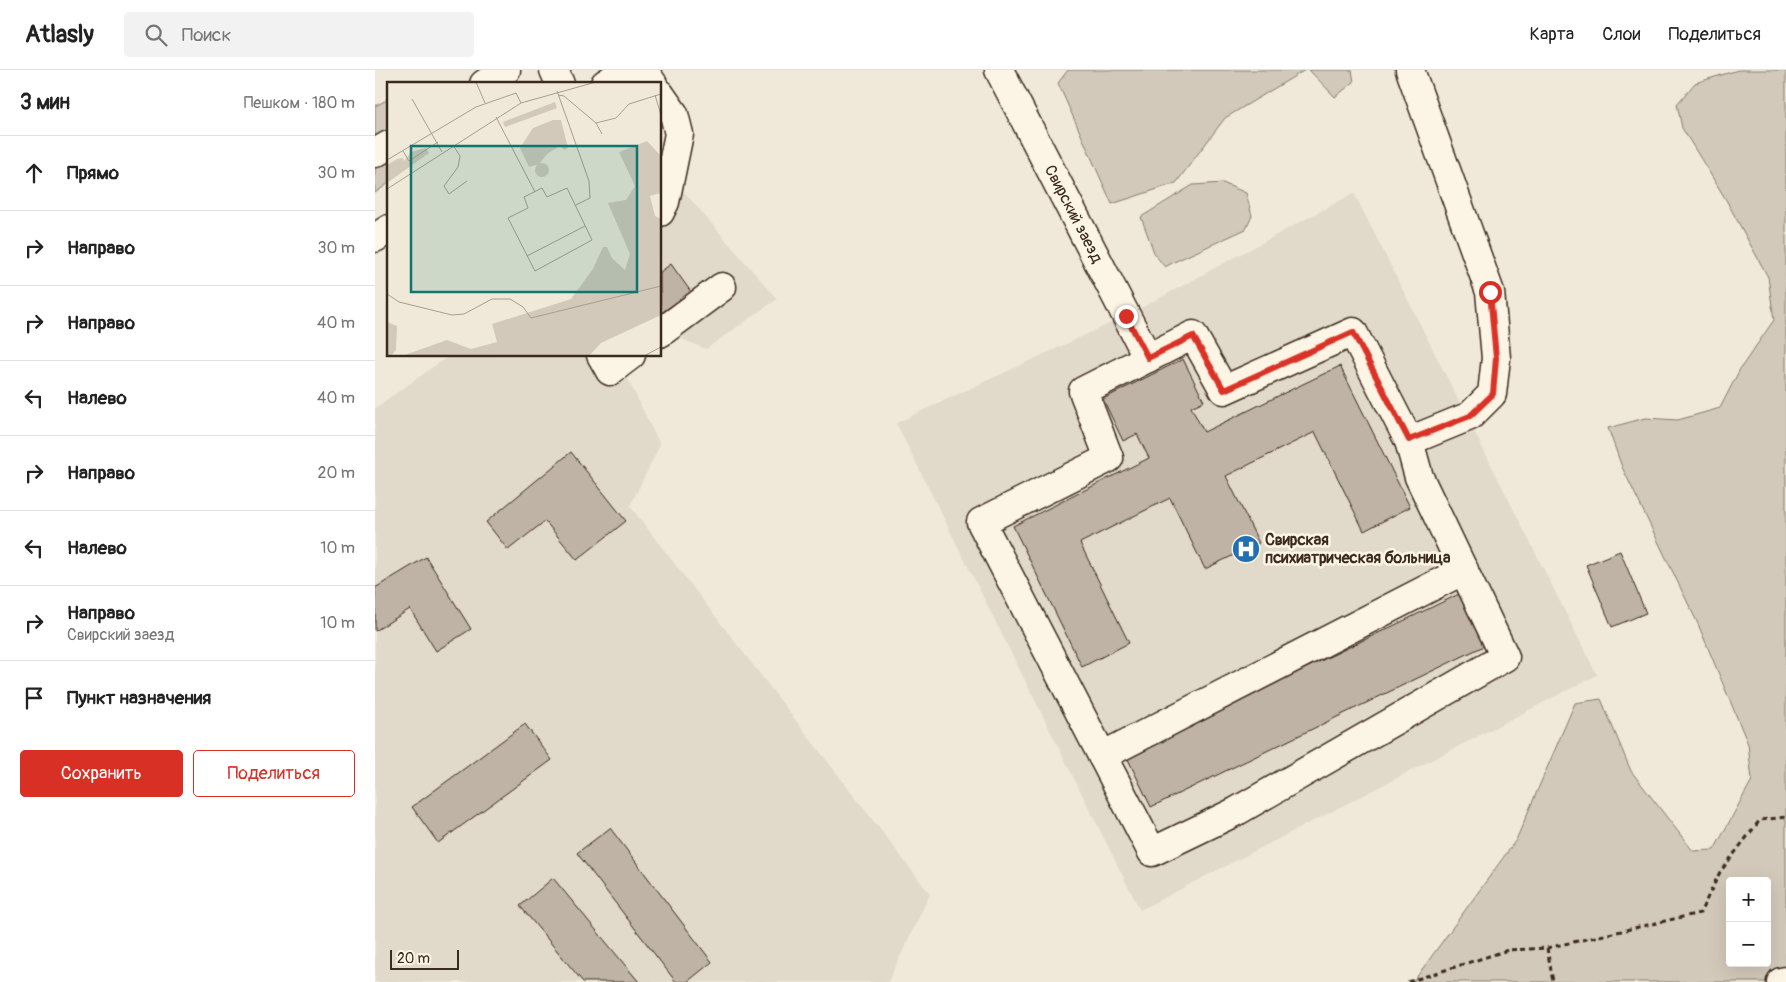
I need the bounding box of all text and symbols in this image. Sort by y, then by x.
search box [124,12,474,57]
text: Atlasly [25,20,94,49]
icon: search [142,21,170,49]
text: Поиск [182,23,231,47]
text: Карта [1530,23,1574,46]
text: Слои [1602,23,1640,46]
text: Поделиться [1668,23,1761,46]
inset map [387,82,661,356]
text: 3 мин [20,89,70,116]
text: Пешком · 180 m [244,93,355,113]
icon: ahead [20,159,48,187]
text: Прямо [67,161,119,185]
street label: Свирский заезд [1040,162,1107,267]
text: 30 m [317,163,355,183]
icon: right [20,234,48,262]
text: Направо [67,236,135,260]
text: 30 m [317,238,355,258]
route start [1479,281,1502,304]
route end [1115,305,1138,328]
icon: right [20,309,48,337]
text: Направо [67,311,135,335]
text: 40 m [317,313,355,333]
icon: left [20,384,48,412]
text: Налево [67,386,127,410]
text: 40 m [317,388,355,408]
icon: right [20,459,48,487]
text: Направо [67,461,135,485]
text: 20 m [317,463,355,483]
place label: Свирская психиатрическая больница [1265,530,1451,568]
icon: left [20,534,48,562]
hospital icon: Свирская психиатрическая больница [1231,534,1261,564]
text: Налево [67,536,127,560]
text: 10 m [320,538,355,558]
text: Направо [67,601,135,625]
icon: right [20,609,48,637]
text: 10 m [320,613,355,633]
text: Свирский заезд [67,625,174,645]
icon: arrive [20,684,48,712]
text: Пункт назначения [67,686,211,710]
button: Сохранить [20,750,183,797]
button: Поделиться [193,750,355,797]
map controls [1726,877,1771,967]
button: + [1726,877,1771,922]
button: − [1726,922,1771,967]
scale bar [390,947,459,970]
text: 20 m [397,950,430,967]

